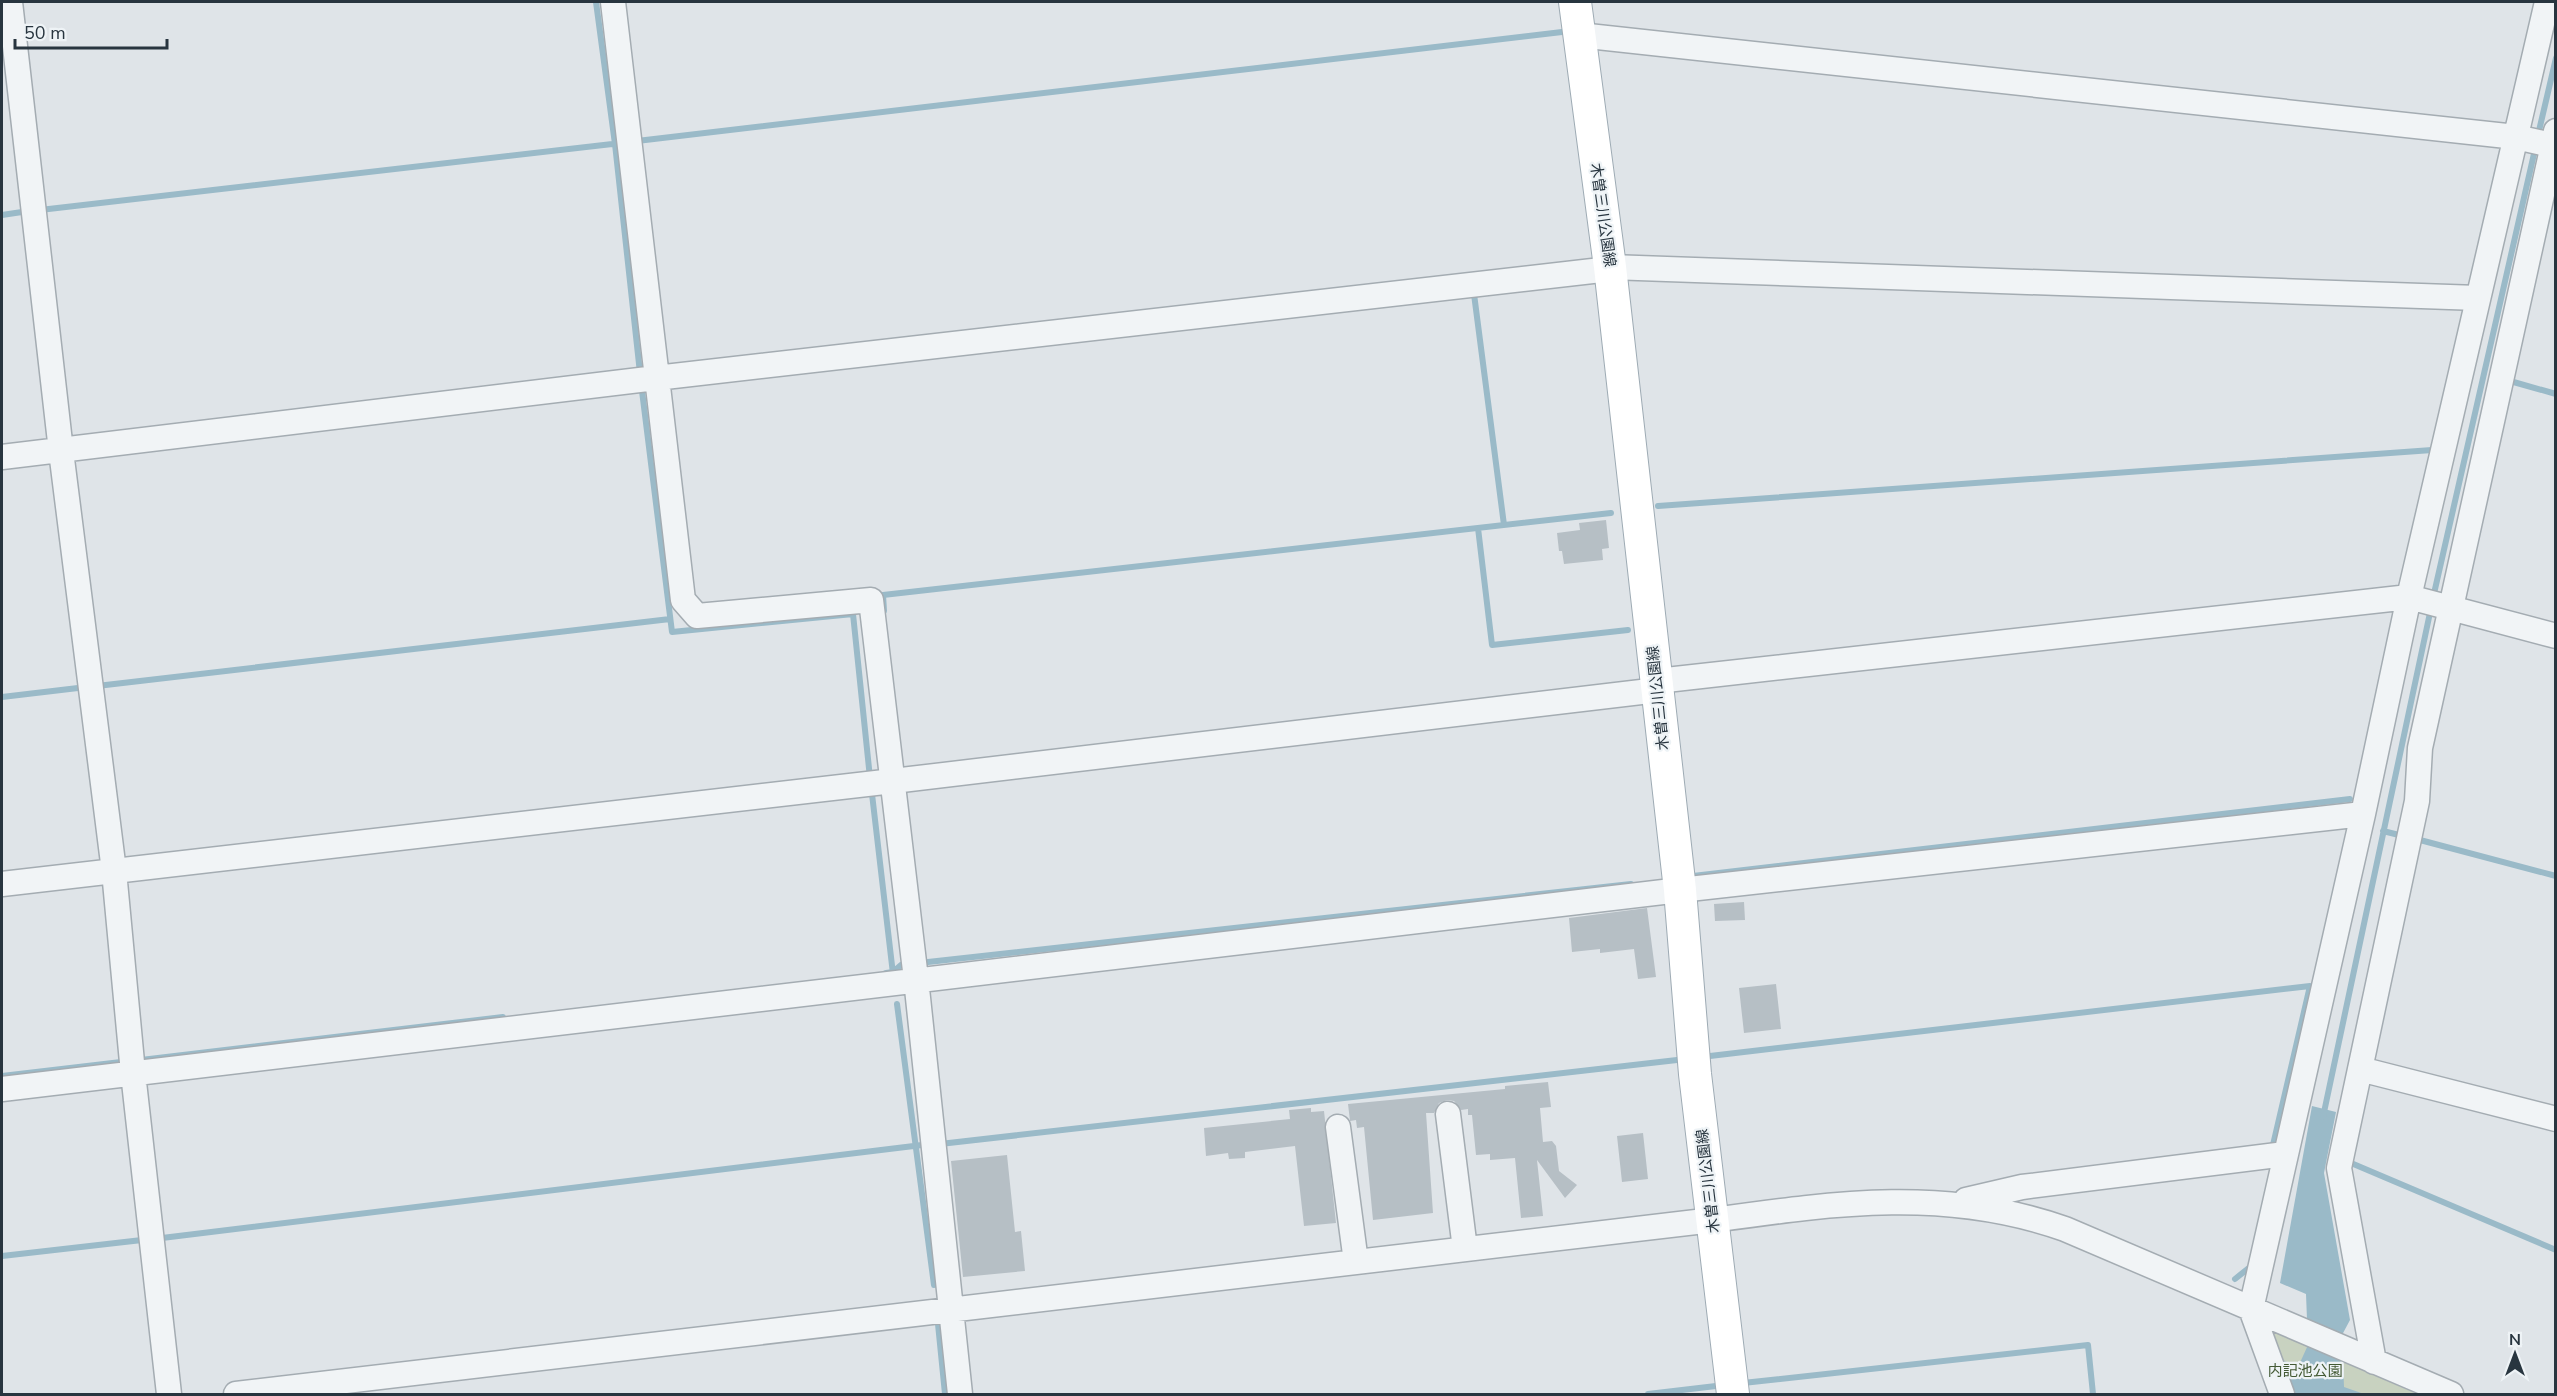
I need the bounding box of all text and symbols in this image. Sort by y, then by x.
scale bar [15,12,166,50]
text: 50 m [24,21,66,45]
street label: 木曽三川公園線 [1586,162,1620,268]
street label: 木曽三川公園線 [1643,645,1673,751]
street label: 木曽三川公園線 [1692,1128,1724,1234]
north arrow [2485,1324,2545,1384]
text: N [2509,1329,2521,1351]
park label: 内記池公園 [2267,1361,2343,1381]

